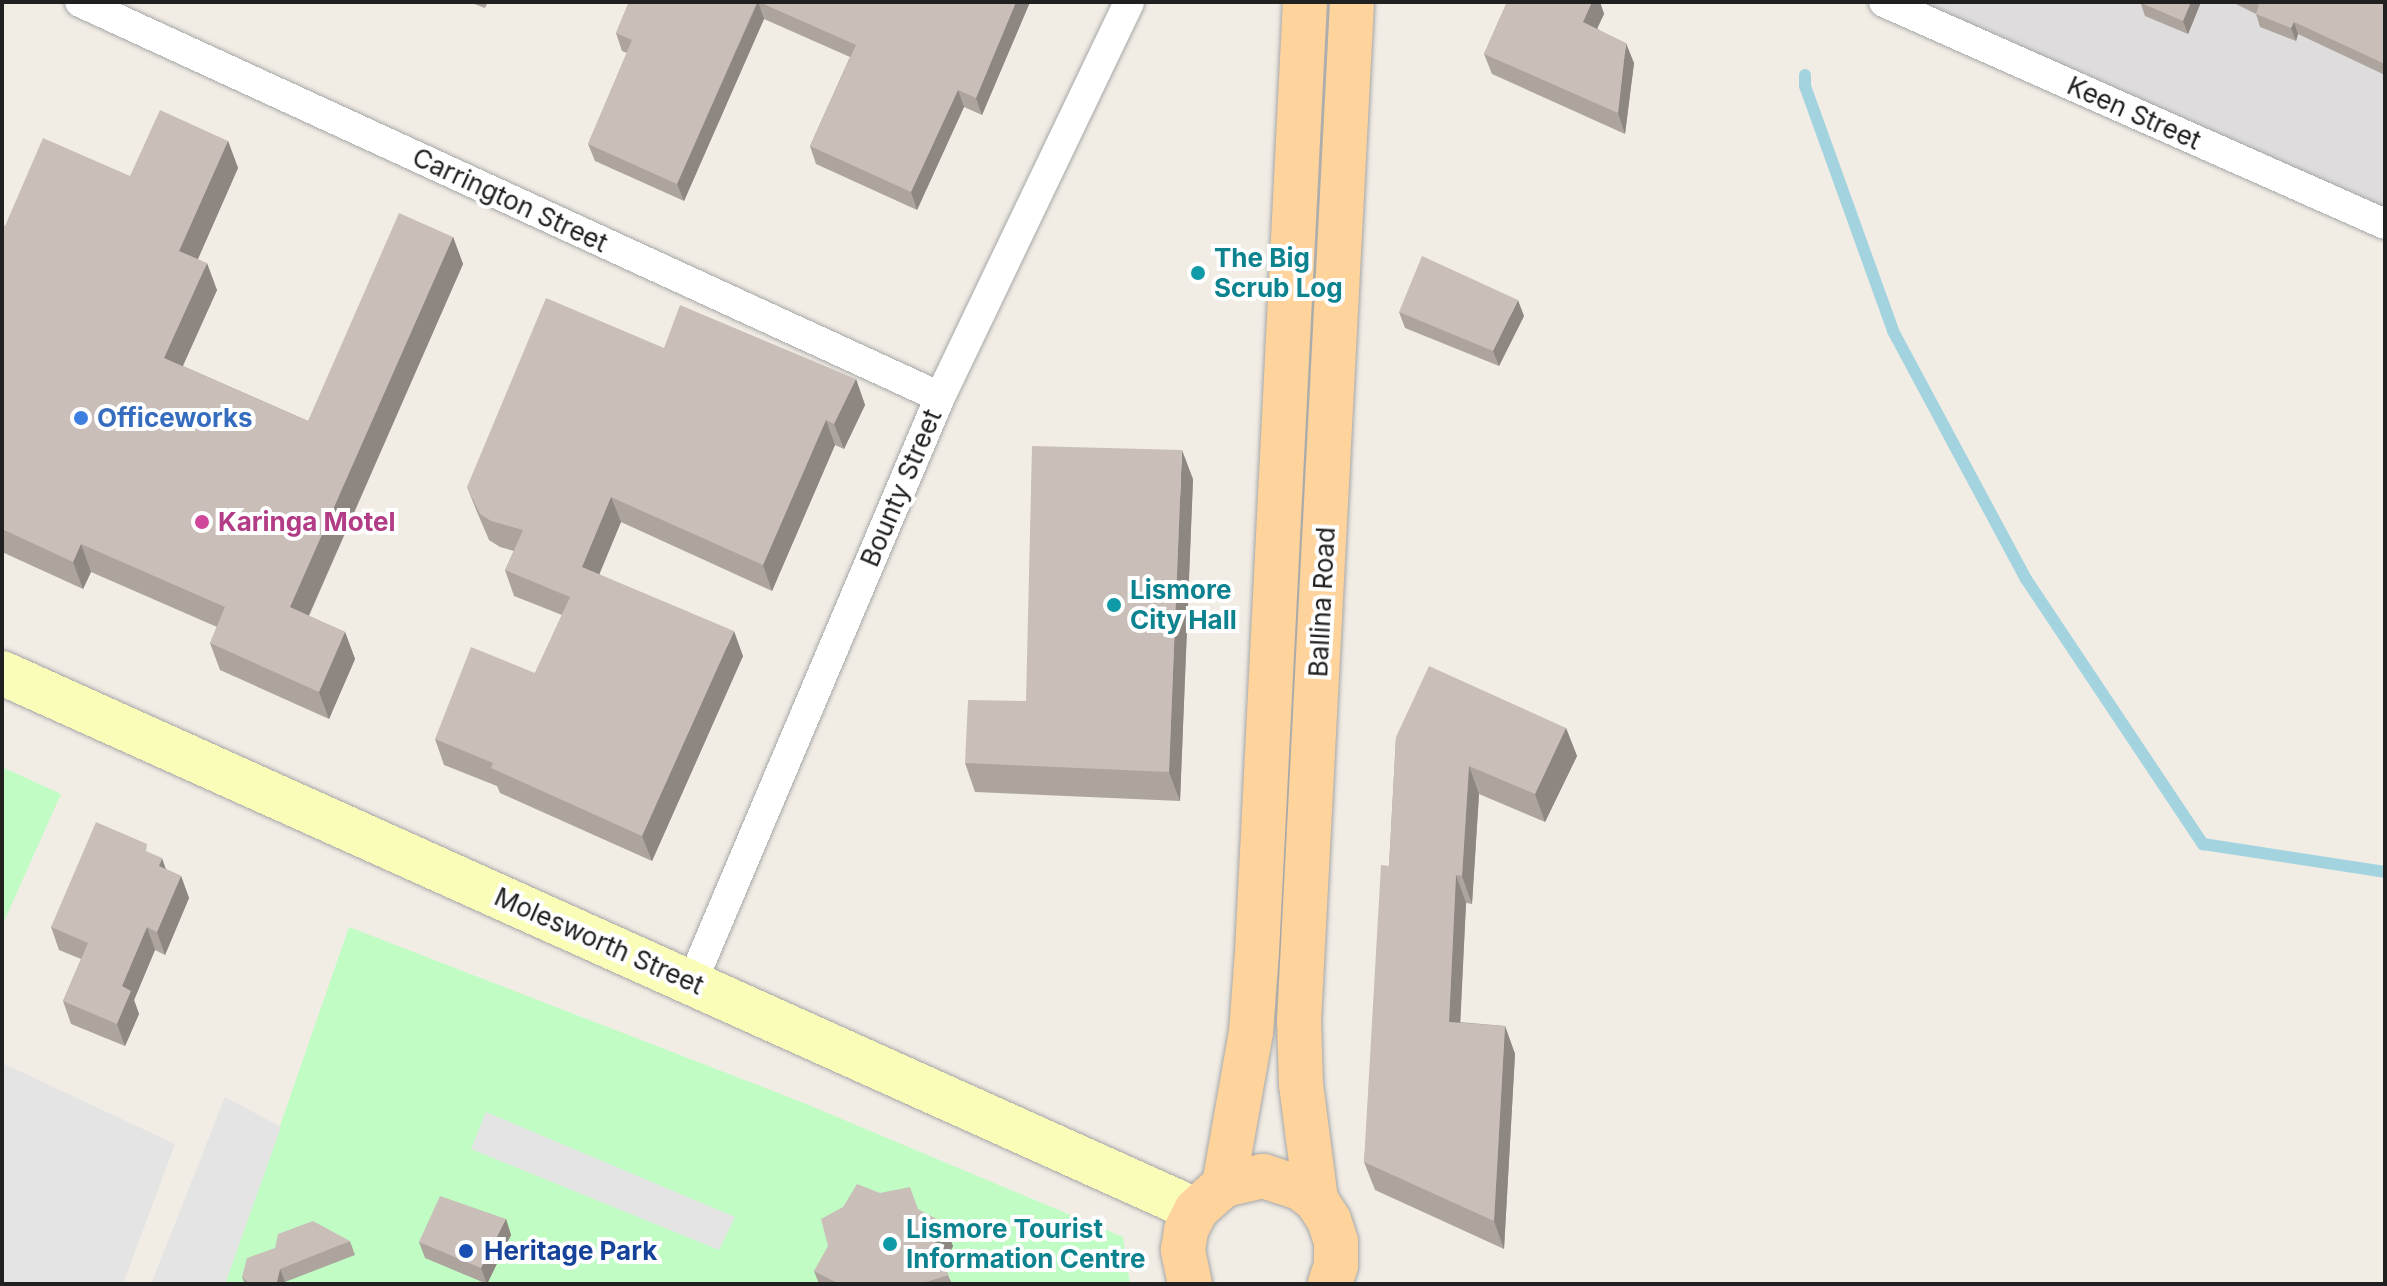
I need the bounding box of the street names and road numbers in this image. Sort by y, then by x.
street label: Keen Street [2062,70,2206,156]
street label: Carrington Street [408,141,612,259]
street label: Bounty Street [854,405,948,571]
street label: Ballina Road [1302,526,1342,678]
street label: Molesworth Street [490,881,708,1001]

